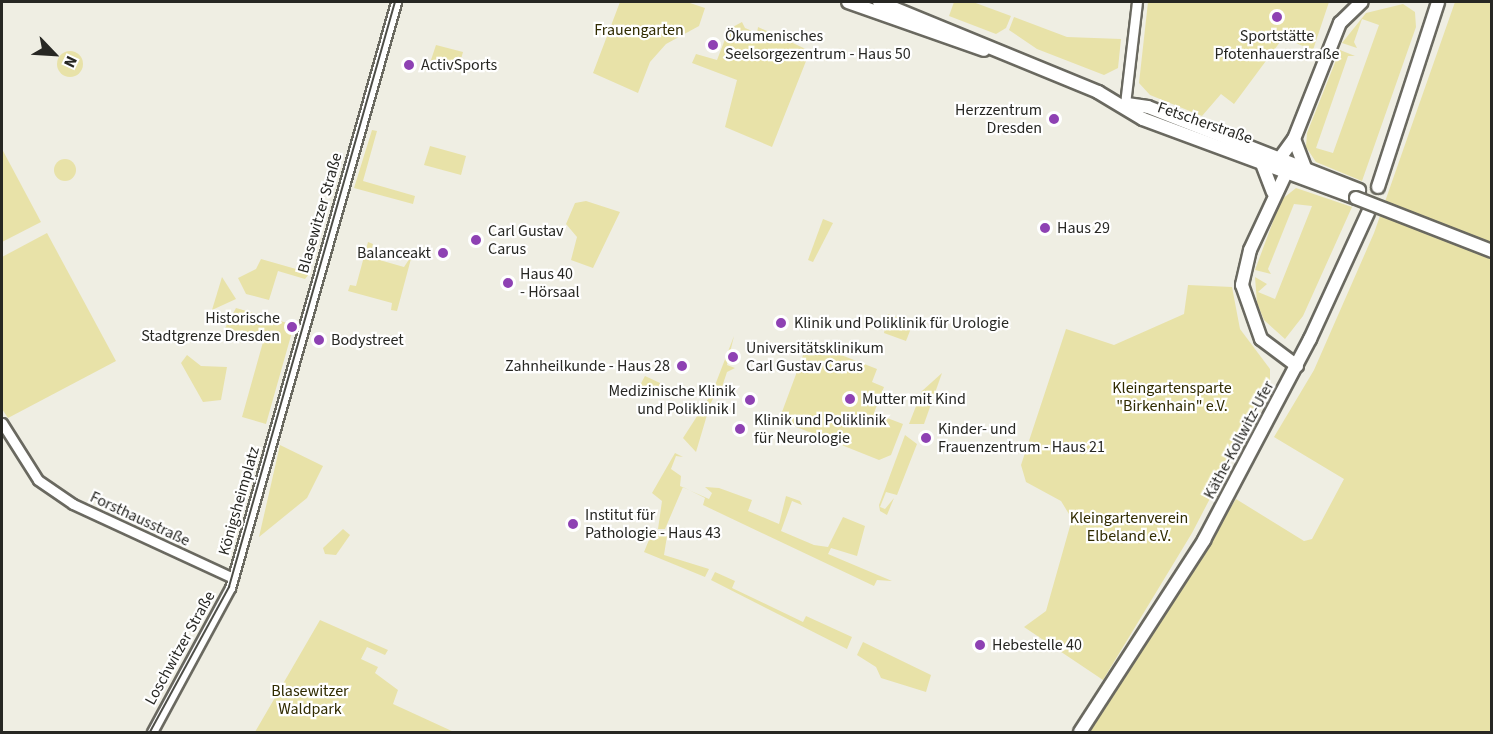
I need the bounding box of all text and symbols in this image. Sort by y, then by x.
marker: Sportstätte Pfotenhauerstraße [1270,10,1284,24]
park label: Frauengarten [594,20,684,40]
north arrow [24,24,84,84]
place label: Ökumenisches Seelsorgezentrum - Haus 50 [725,26,911,64]
place label: Sportstätte Pfotenhauerstraße [1215,26,1339,64]
marker: Ökumenisches Seelsorgezentrum - Haus 50 [706,38,720,52]
text: N [58,52,83,71]
place label: ActivSports [421,55,497,75]
marker: ActivSports [402,58,416,72]
street label: Fetscherstraße [1155,98,1255,148]
place label: Herzzentrum Dresden [955,100,1042,138]
marker: Herzzentrum Dresden [1047,112,1061,126]
street label: Blasewitzer Straße [294,151,346,275]
place label: Haus 29 [1057,218,1110,238]
place label: Carl Gustav Carus [488,221,564,259]
marker: Haus 29 [1038,221,1052,235]
marker: Carl Gustav Carus [469,233,483,247]
place label: Balanceakt [357,243,431,263]
marker: Balanceakt [436,246,450,260]
place label: Haus 40 - Hörsaal [520,264,580,302]
marker: Haus 40 - Hörsaal [501,276,515,290]
place label: Historische Stadtgrenze Dresden [141,308,280,346]
place label: Klinik und Poliklinik für Urologie [794,313,1009,333]
marker: Klinik und Poliklinik für Urologie [772,314,790,332]
marker: Historische Stadtgrenze Dresden [285,320,299,334]
place label: Bodystreet [331,330,404,350]
marker: Bodystreet [312,333,326,347]
place label: Universitätsklinikum Carl Gustav Carus [746,338,884,376]
marker: Universitätsklinikum Carl Gustav Carus [724,348,742,366]
place label: Zahnheilkunde - Haus 28 [505,356,670,376]
marker: Zahnheilkunde - Haus 28 [675,359,689,373]
park label: Kleingartensparte "Birkenhain" e.V. [1112,378,1232,416]
street label: Käthe-Kollwitz-Ufer [1200,378,1278,502]
place label: Medizinische Klinik und Poliklinik I [608,381,736,419]
place label: Mutter mit Kind [862,389,966,409]
marker: Medizinische Klinik und Poliklinik I [741,391,759,409]
marker: Mutter mit Kind [843,392,857,406]
place label: Klinik und Poliklinik für Neurologie [754,410,887,448]
place label: Kinder- und Frauenzentrum - Haus 21 [938,419,1105,457]
marker: Klinik und Poliklinik für Neurologie [731,420,749,438]
marker: Kinder- und Frauenzentrum - Haus 21 [919,431,933,445]
street label: Königsheimplatz [214,444,264,558]
street label: Forsthausstraße [87,487,193,551]
place label: Institut für Pathologie - Haus 43 [585,505,721,543]
park label: Kleingartenverein Elbeland e.V. [1070,508,1188,546]
marker: Institut für Pathologie - Haus 43 [566,517,580,531]
street label: Loschwitzer Straße [141,588,219,708]
place label: Hebestelle 40 [992,635,1082,655]
marker: Hebestelle 40 [973,638,987,652]
park label: Blasewitzer Waldpark [271,681,349,719]

